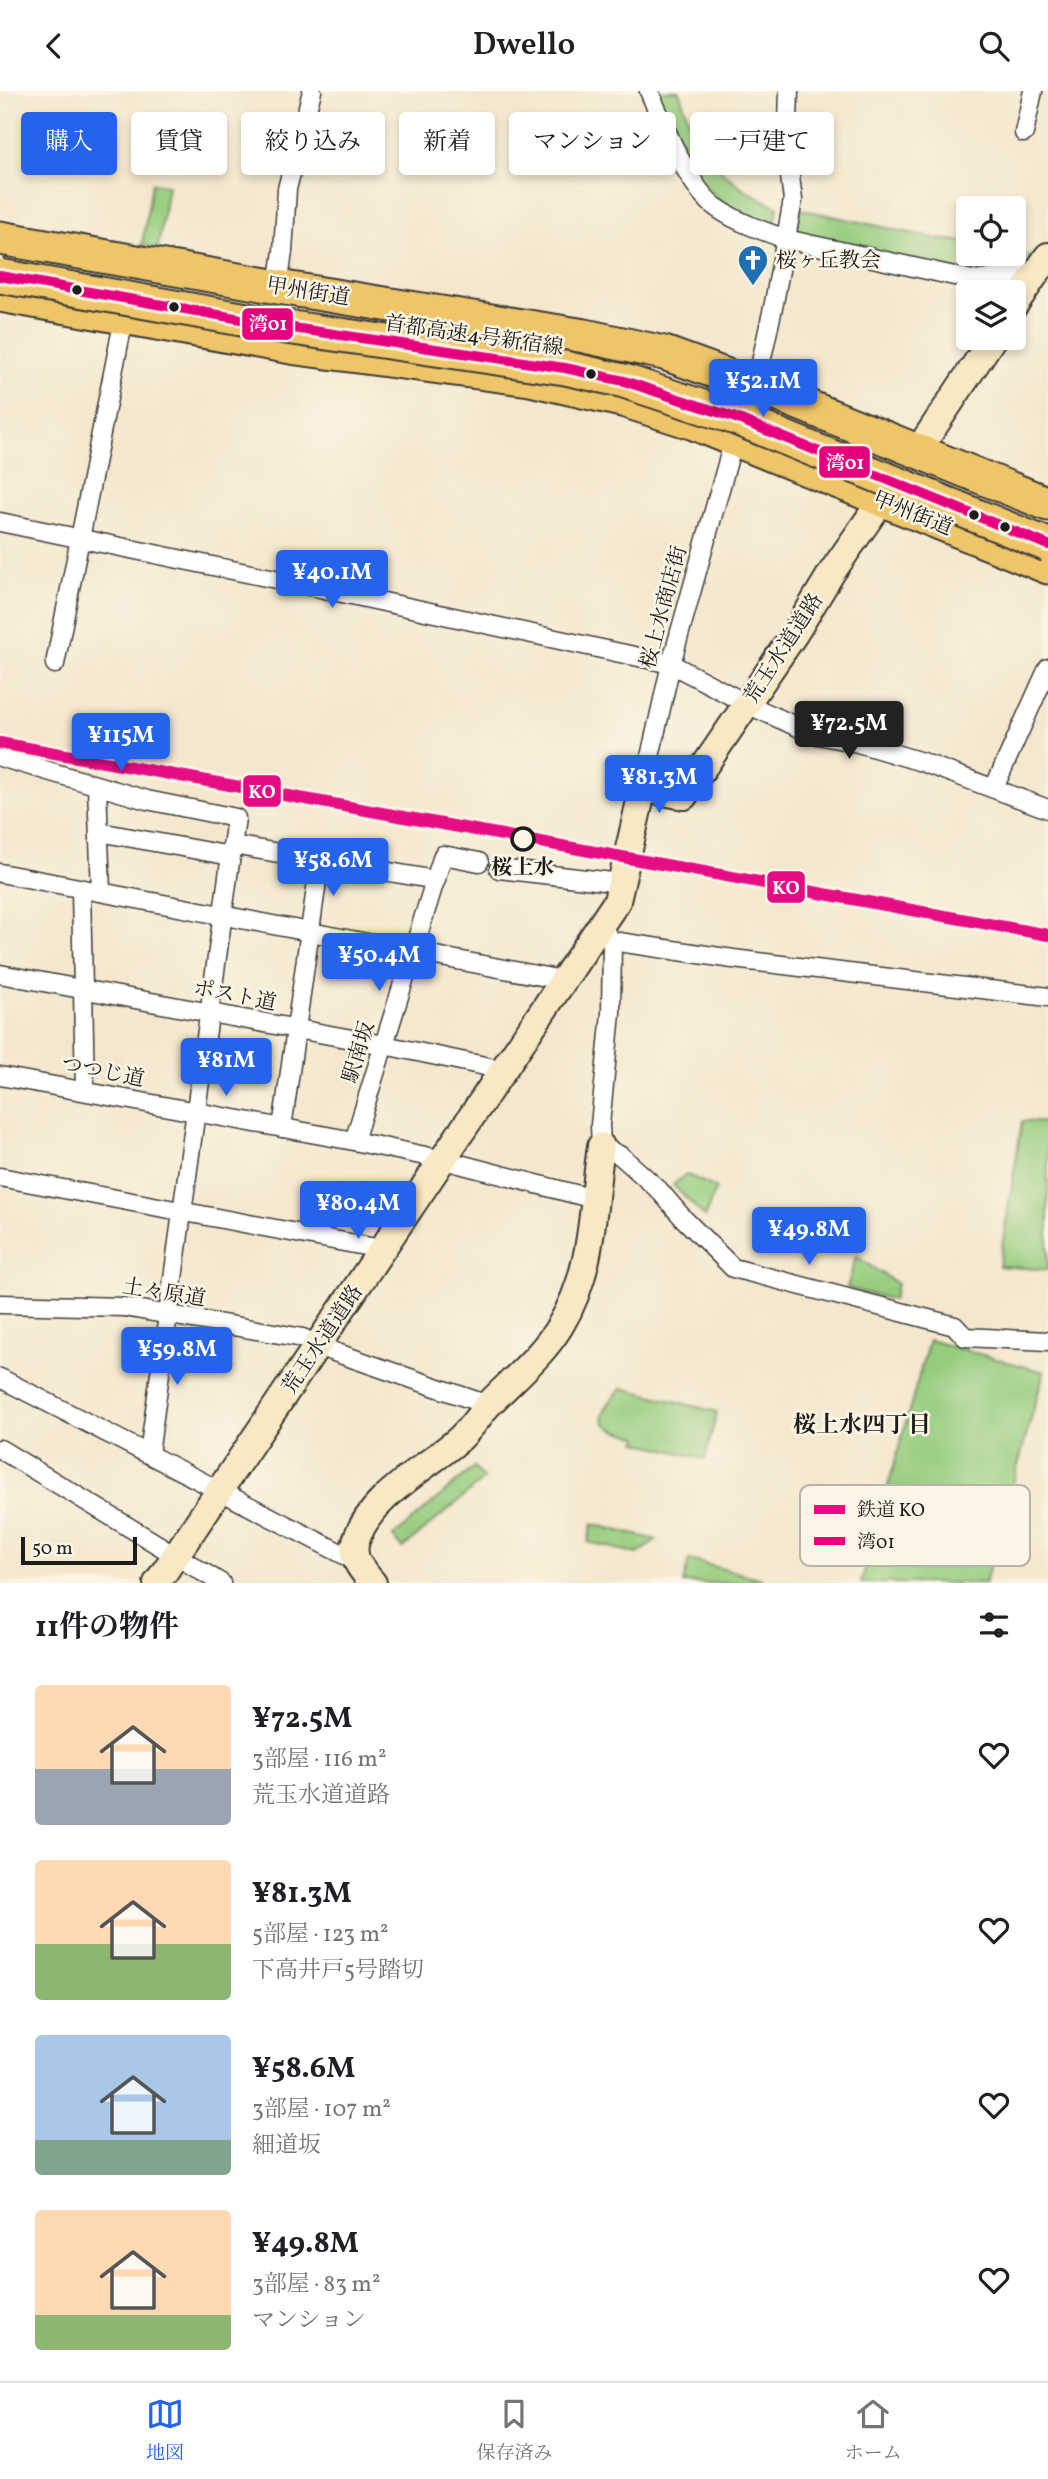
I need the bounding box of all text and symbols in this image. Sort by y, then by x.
text: Dwello [473,24,575,68]
icon: back [35,27,73,65]
icon: search [975,27,1013,65]
chip: 購入 [21,112,117,175]
chip: 賃貸 [131,112,227,175]
chip: 絞り込み [241,112,385,175]
chip: 新着 [399,112,495,175]
chip: マンション [509,112,676,175]
chip: 一戸建て [690,112,834,175]
map controls [956,196,1026,350]
button: locate [956,196,1026,266]
church icon: 桜ヶ丘教会 [736,243,770,287]
place label: 桜ヶ丘教会 [776,247,881,276]
street label: 甲州街道 [264,272,352,313]
button: layers [956,280,1026,350]
unlabelled marker [70,283,84,297]
unlabelled marker [167,300,181,314]
line badge: 湾01 [241,307,294,341]
street label: 首都高速4号新宿線 [382,310,565,363]
text: 湾01 [249,312,287,338]
pin: ¥52.1M [706,359,820,419]
text: ¥52.1M [725,366,801,398]
unlabelled marker [584,367,598,381]
line badge: 湾01 [818,445,871,479]
text: 湾01 [826,451,864,477]
street label: 甲州街道 [868,485,957,544]
unlabelled marker [967,508,981,522]
unlabelled marker [998,520,1012,534]
street label: 桜上水商店街 [634,543,695,672]
pin: ¥40.1M [275,551,389,610]
text: ¥40.1M [292,557,372,589]
street label: 荒玉水道道路 [738,588,831,710]
pin: ¥72.5M [792,701,906,761]
text: ¥72.5M [811,708,887,740]
pin: ¥115M [72,713,170,773]
text: ¥115M [88,720,154,752]
pin: ¥81.3M [602,755,716,815]
text: ¥81.3M [621,762,697,794]
line badge: KO [242,774,282,808]
text: KO [248,780,276,806]
marker: 桜上水 [511,827,535,851]
pin: ¥58.6M [276,839,390,898]
text: ¥58.6M [293,845,373,877]
place label: 桜上水 [492,854,555,883]
line badge: KO [766,870,806,904]
text: KO [772,876,800,902]
pin: ¥50.4M [322,933,436,993]
text: ¥50.4M [338,940,420,972]
street label: ポスト道 [191,974,279,1019]
street label: 駅南坂 [336,1018,383,1087]
pin: ¥81M [185,1039,267,1098]
text: ¥81M [197,1045,255,1077]
street label: つつじ道 [59,1050,147,1095]
pin: ¥80.4M [301,1181,415,1241]
text: ¥80.4M [316,1188,400,1220]
pin: ¥49.8M [752,1207,866,1267]
text: ¥49.8M [768,1214,850,1246]
street label: 土々原道 [120,1273,208,1314]
street label: 荒玉水道道路 [276,1280,370,1400]
pin: ¥59.8M [120,1327,234,1387]
text: ¥59.8M [137,1334,217,1366]
district label: 桜上水四丁目 [793,1410,931,1442]
legend [800,1485,1030,1566]
text: 鉄道 KO [857,1498,925,1524]
text: 湾01 [857,1530,895,1556]
scale bar [21,1534,136,1566]
text: 50 m [32,1536,73,1562]
icon: filters [975,1606,1013,1644]
text: 11件の物件 [35,1607,179,1649]
text: ¥72.5M [252,1698,352,1740]
icon: home [91,1713,175,1797]
icon: heart [975,1736,1013,1774]
text: 3部屋 · 116 m² [252,1744,386,1776]
text: 荒玉水道道路 [252,1780,390,1812]
text: ¥81.3M [252,1873,352,1915]
icon: home [91,1888,175,1972]
icon: heart [975,1911,1013,1949]
text: 5部屋 · 123 m² [252,1919,389,1951]
text: 下高井戸5号踏切 [252,1955,424,1987]
text: ¥58.6M [252,2048,355,2090]
icon: home [91,2063,175,2147]
icon: heart [975,2086,1013,2124]
text: 3部屋 · 107 m² [252,2094,391,2126]
text: 細道坂 [252,2130,321,2162]
text: ¥49.8M [252,2223,359,2265]
icon: home [91,2238,175,2322]
icon: heart [975,2261,1013,2299]
text: 3部屋 · 83 m² [252,2269,380,2301]
text: マンション [252,2305,366,2337]
tab: 地図 [146,2395,184,2467]
tab: 保存済み [476,2395,553,2467]
tab: ホーム [845,2395,902,2467]

